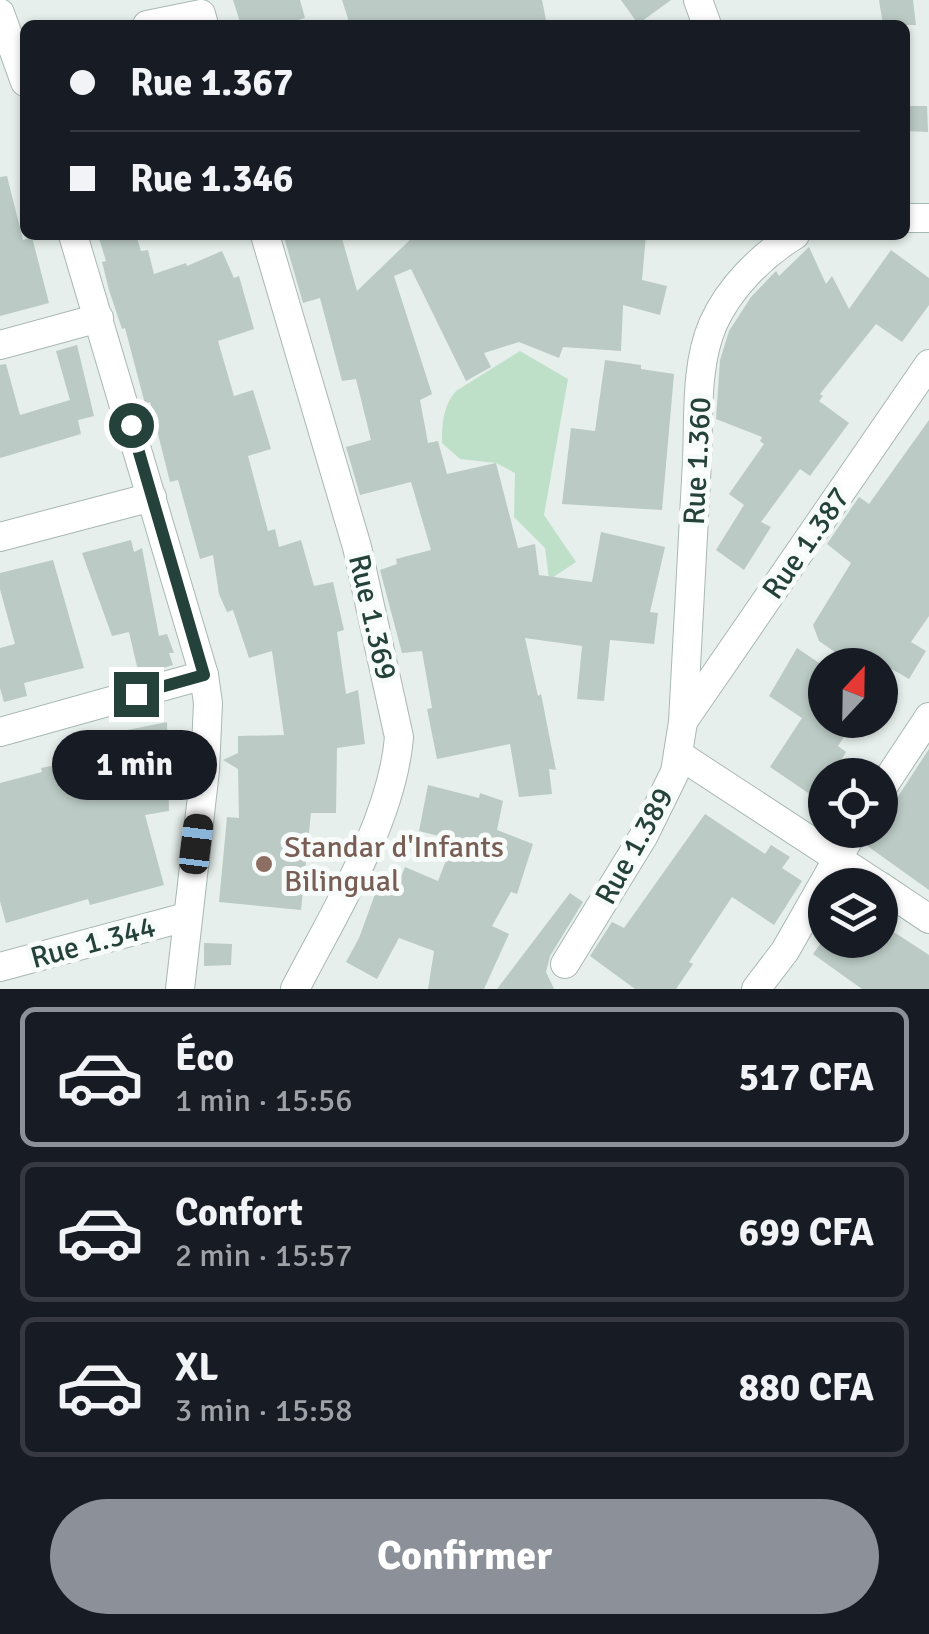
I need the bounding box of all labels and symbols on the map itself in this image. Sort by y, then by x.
street label: Rue 1.360 [676,396,719,526]
route start [109,403,154,448]
street label: Rue 1.387 [755,480,858,606]
street label: Rue 1.369 [340,551,405,684]
north arrow [808,648,898,738]
route end [114,672,159,717]
callout: 1 min [54,729,218,799]
street label: Rue 1.389 [587,781,682,911]
car [177,812,215,876]
place label: Standar d'Infants Bilingual [284,829,504,900]
marker: Standar d'Infants Bilingual [253,853,275,875]
street label: Rue 1.344 [27,908,160,977]

